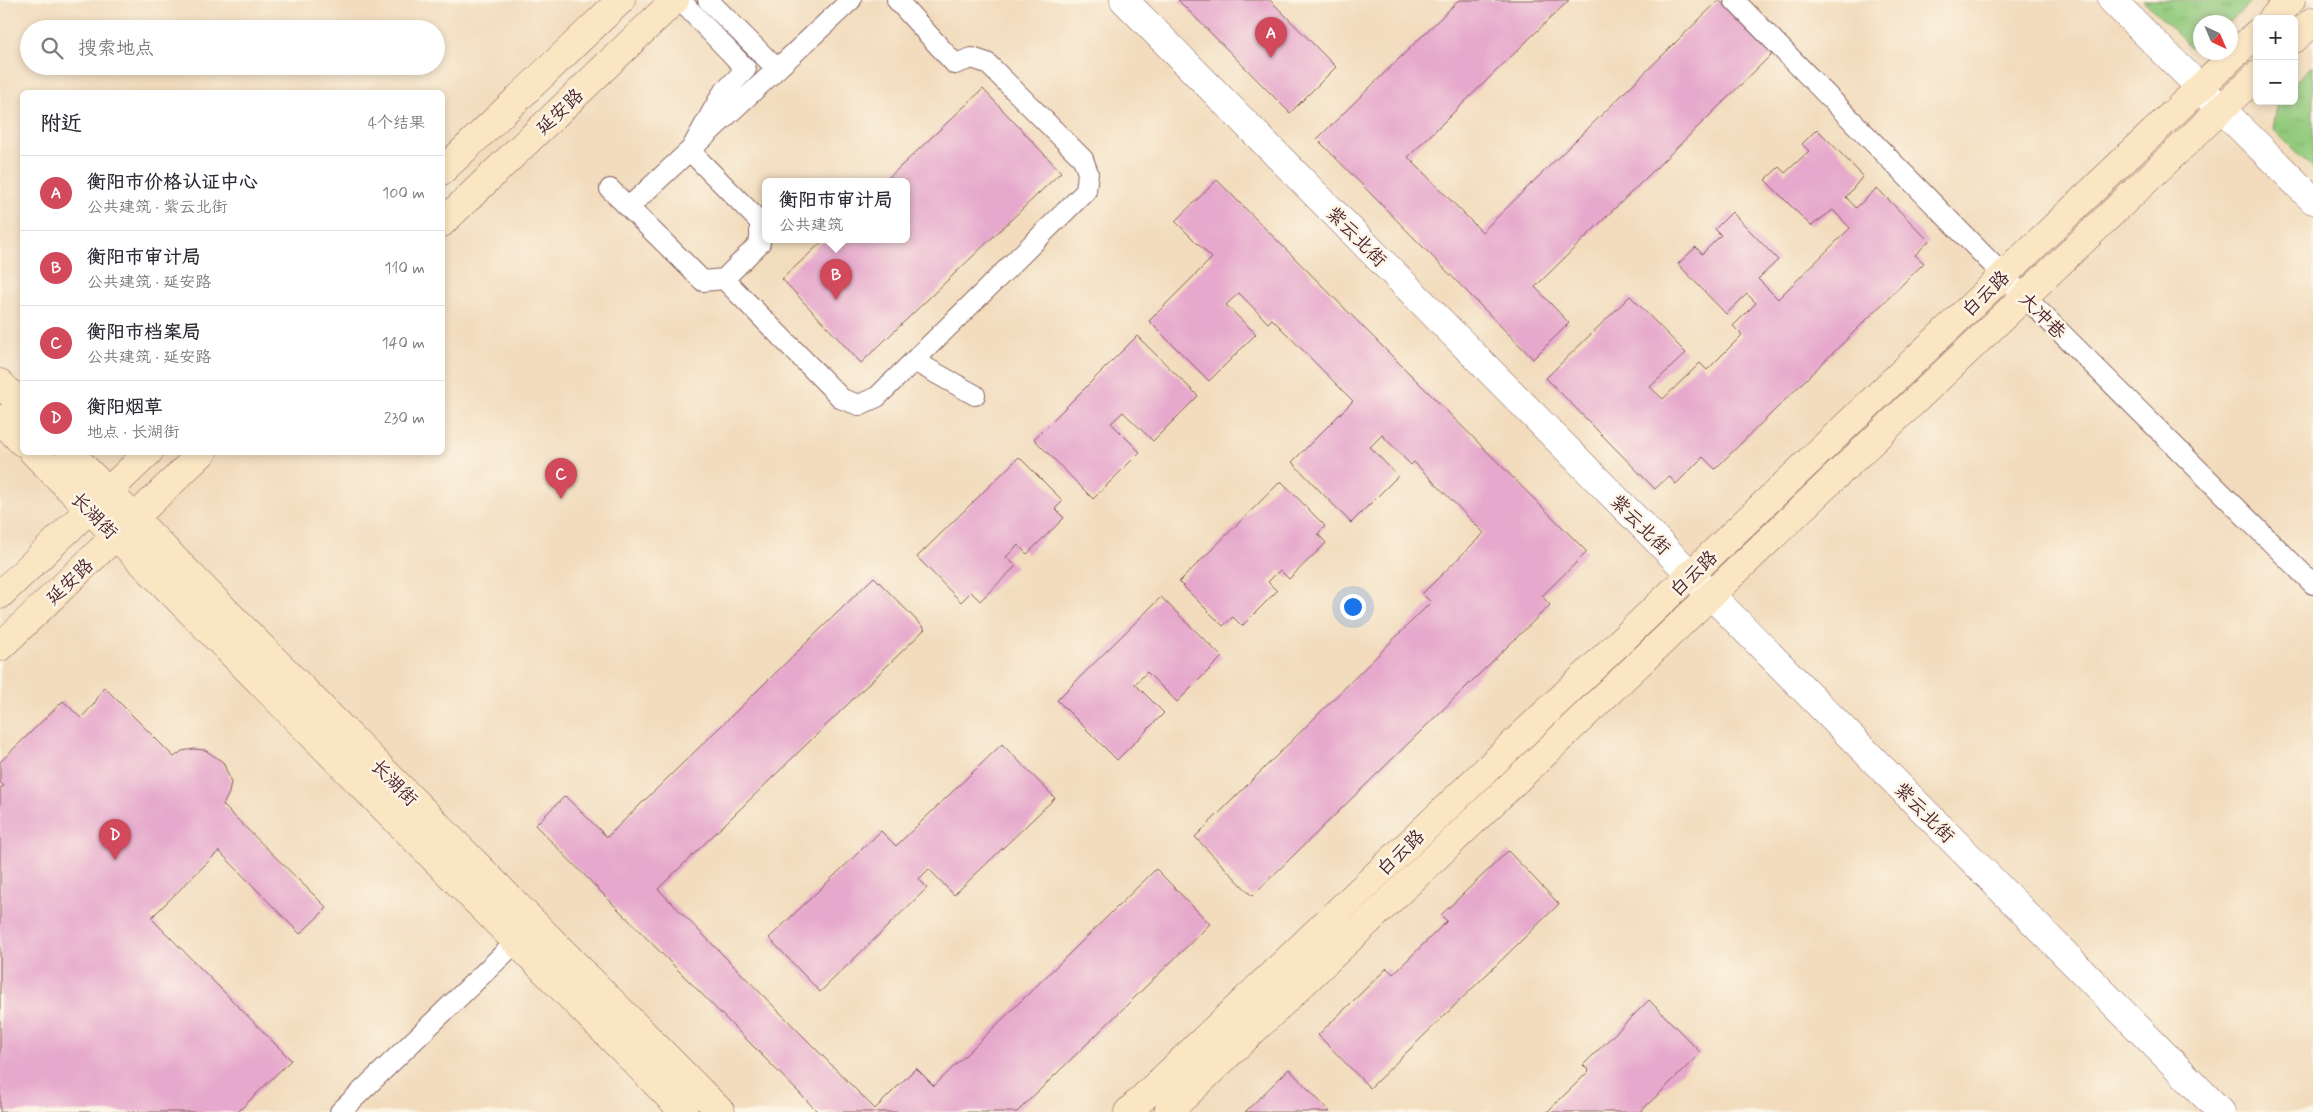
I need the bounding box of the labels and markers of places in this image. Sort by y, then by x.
pin: A [1255,17,1287,58]
pin: B [820,259,852,300]
pin: C [545,458,577,499]
pin: D [99,819,131,860]

